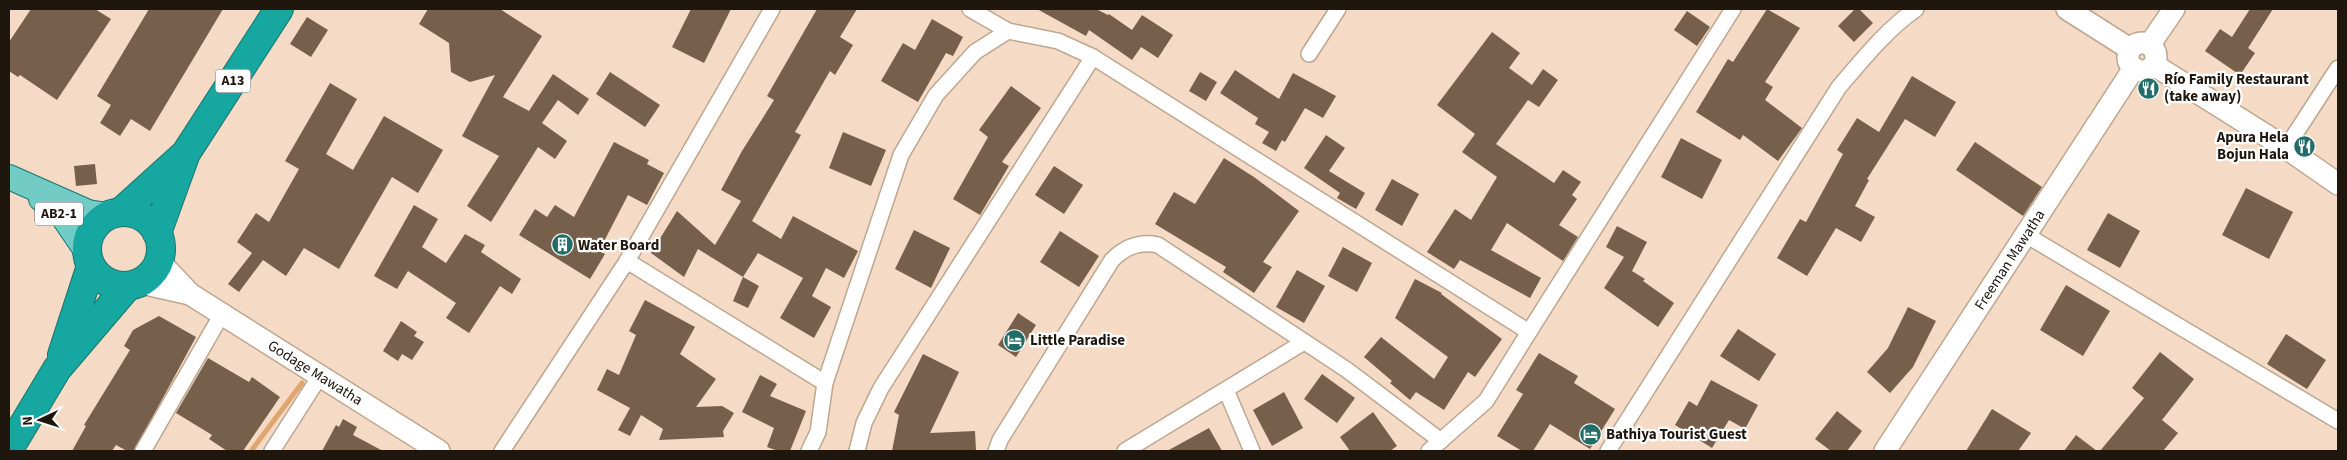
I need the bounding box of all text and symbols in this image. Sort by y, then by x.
place label: Río Family Restaurant (take away) [2164,69,2309,107]
road number: A13 [216,70,250,92]
restaurant icon: Río Family Restaurant (take away) [2136,76,2160,100]
place label: Apura Hela Bojun Hala [2216,127,2289,165]
restaurant icon: Apura Hela Bojun Hala [2293,134,2317,158]
road number: AB2-1 [35,202,83,225]
street label: Freeman Mawatha [1970,206,2050,314]
building icon: Water Board [550,233,574,257]
place label: Water Board [578,235,659,256]
hotel icon: Little Paradise [1002,328,1026,352]
place label: Little Paradise [1030,330,1125,351]
street label: Godage Mawatha [264,335,366,411]
north arrow [15,395,65,445]
text: N [18,415,38,426]
hotel icon: Bathiya Tourist Guest [1578,422,1602,446]
place label: Bathiya Tourist Guest [1606,424,1747,445]

